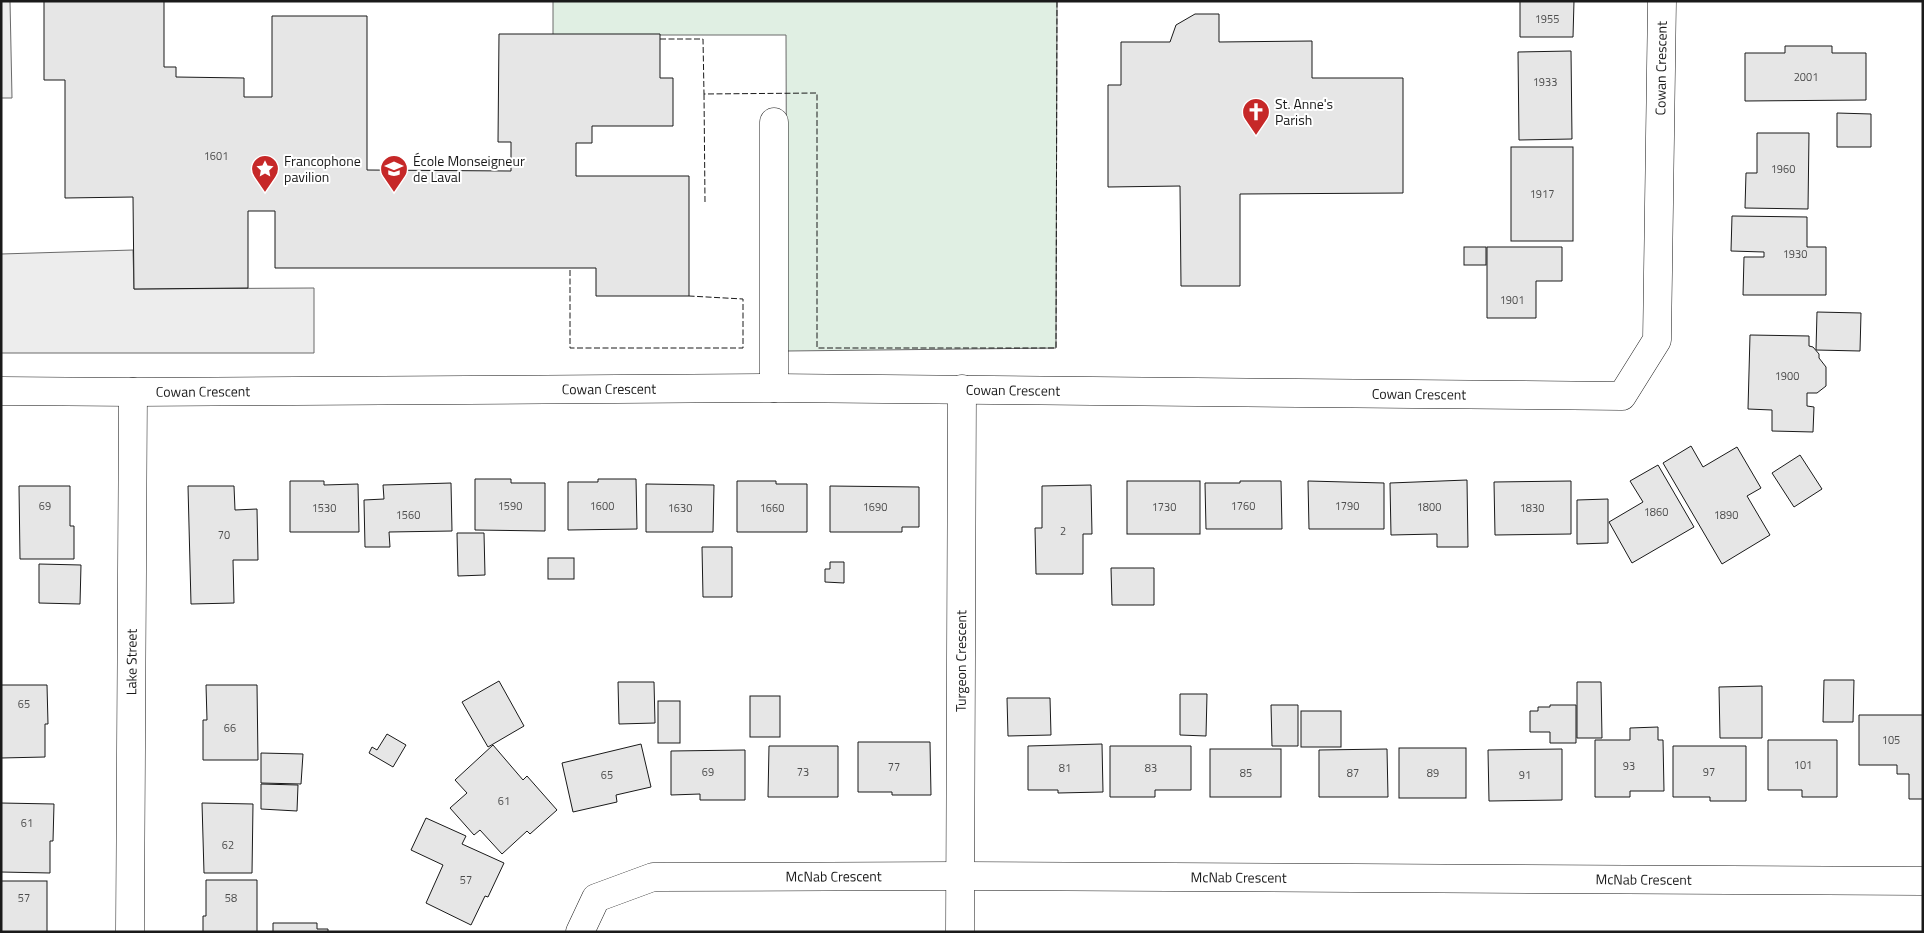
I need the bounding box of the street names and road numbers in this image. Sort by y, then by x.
street label: Cowan Crescent [1649,21,1672,115]
street label: Cowan Crescent [562,378,656,399]
street label: Cowan Crescent [966,379,1060,401]
street label: Cowan Crescent [156,380,250,402]
street label: Cowan Crescent [1372,383,1466,405]
street label: Turgeon Crescent [950,610,971,712]
street label: Lake Street [120,629,142,695]
street label: McNab Crescent [786,865,882,887]
street label: McNab Crescent [1191,866,1287,888]
street label: McNab Crescent [1596,868,1692,890]

